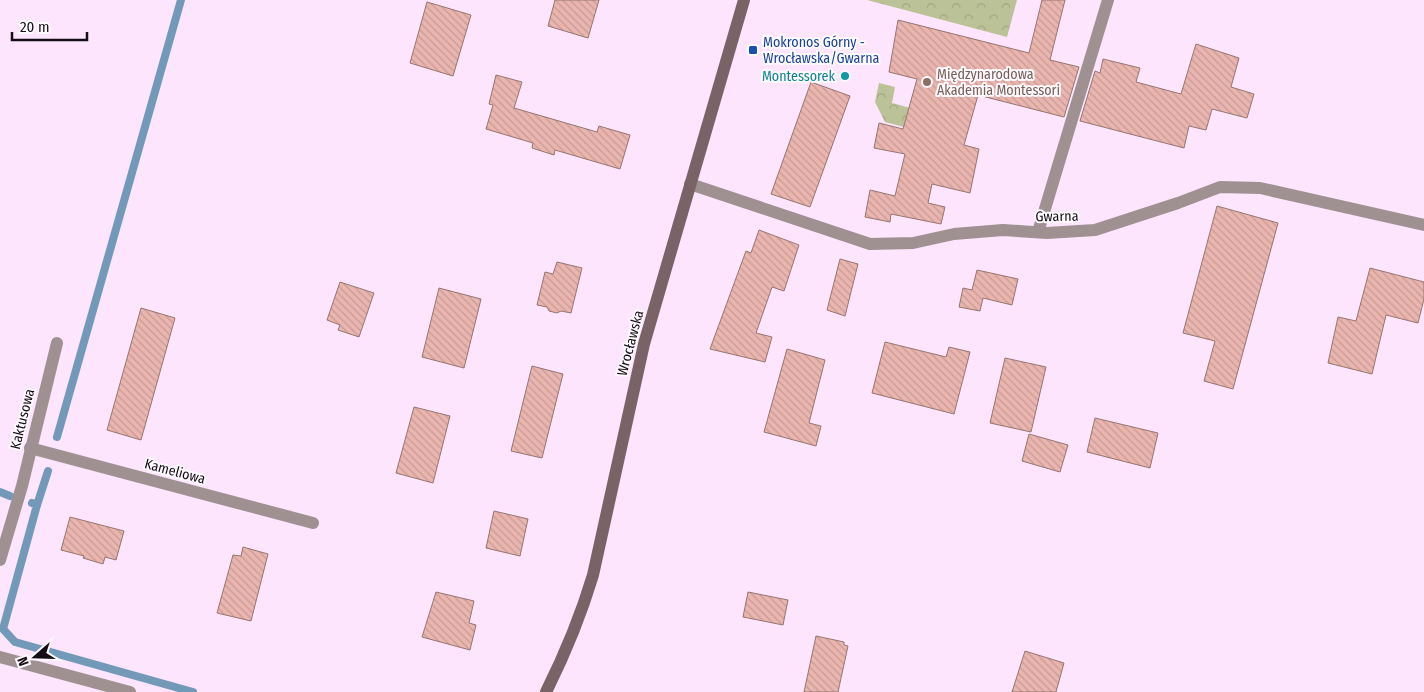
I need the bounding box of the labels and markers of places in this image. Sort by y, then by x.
place label: Mokronos Górny - Wrocławska/Gwarna [763,34,880,67]
marker: Mokronos Górny - Wrocławska/Gwarna [747,44,759,56]
place label: Międzynarodowa Akademia Montessori [937,66,1060,99]
place label: Montessorek [762,68,835,85]
marker: Montessorek [839,70,851,82]
marker: Międzynarodowa Akademia Montessori [921,76,933,88]

